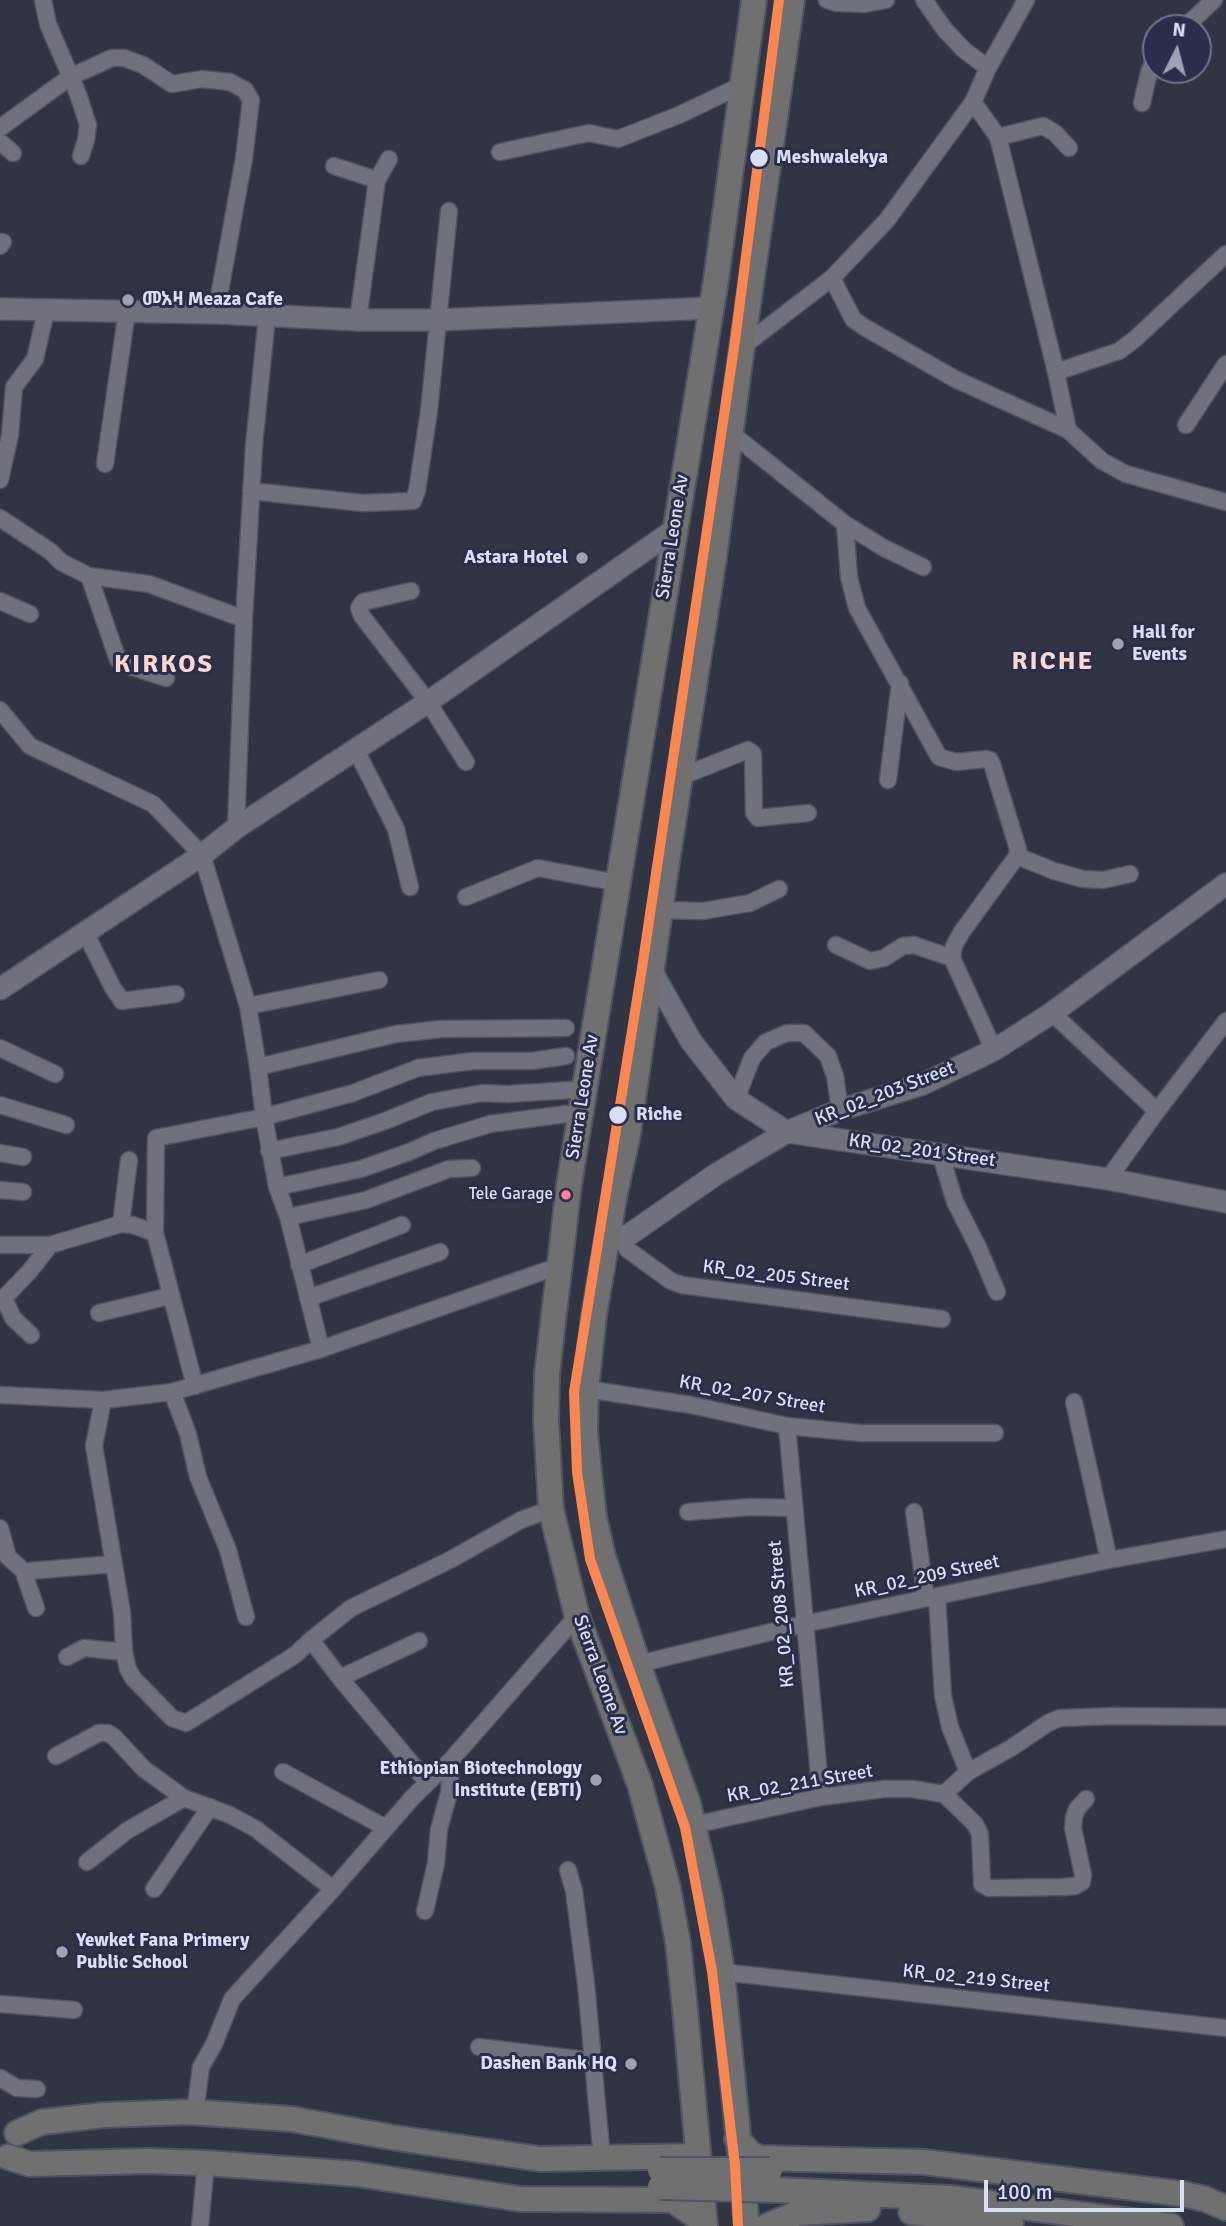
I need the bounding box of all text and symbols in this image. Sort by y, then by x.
north arrow [1142,14,1212,84]
text: N [1171,17,1187,43]
marker: Meshwalekya [748,147,770,169]
place label: Meshwalekya [776,147,888,169]
place label: መአዛ Meaza Cafe [142,289,283,311]
marker: መአዛ Meaza Cafe [120,292,136,308]
street label: Sierra Leone Av [652,473,694,601]
place label: Astara Hotel [464,547,568,569]
marker: Astara Hotel [574,550,590,566]
place label: Hall for Events [1132,622,1195,666]
marker: Hall for Events [1110,636,1126,652]
district label: RICHE [1012,646,1094,678]
district label: KIRKOS [115,649,213,681]
street label: Sierra Leone Av [562,1033,604,1161]
street label: KR_02_203 Street [812,1057,958,1131]
marker: Riche [607,1104,629,1126]
place label: Riche [636,1104,682,1126]
street label: KR_02_201 Street [847,1129,997,1173]
place label: Tele Garage [469,1185,553,1205]
marker: Tele Garage [559,1188,573,1202]
street label: KR_02_205 Street [701,1256,851,1296]
street label: KR_02_207 Street [677,1371,827,1419]
street label: KR_02_208 Street [764,1539,800,1689]
street label: KR_02_209 Street [852,1550,1002,1604]
street label: Sierra Leone Av [568,1612,632,1738]
place label: Ethiopian Biotechnology Institute (EBTI) [379,1758,582,1802]
street label: KR_02_211 Street [725,1760,875,1808]
marker: Ethiopian Biotechnology Institute (EBTI) [588,1772,604,1788]
place label: Yewket Fana Primery Public School [76,1930,249,1974]
marker: Yewket Fana Primery Public School [54,1944,70,1960]
street label: KR_02_219 Street [901,1960,1051,1998]
place label: Dashen Bank HQ [480,2053,617,2075]
marker: Dashen Bank HQ [623,2056,639,2072]
scale bar [988,2166,1188,2210]
text: 100 m [997,2179,1052,2205]

